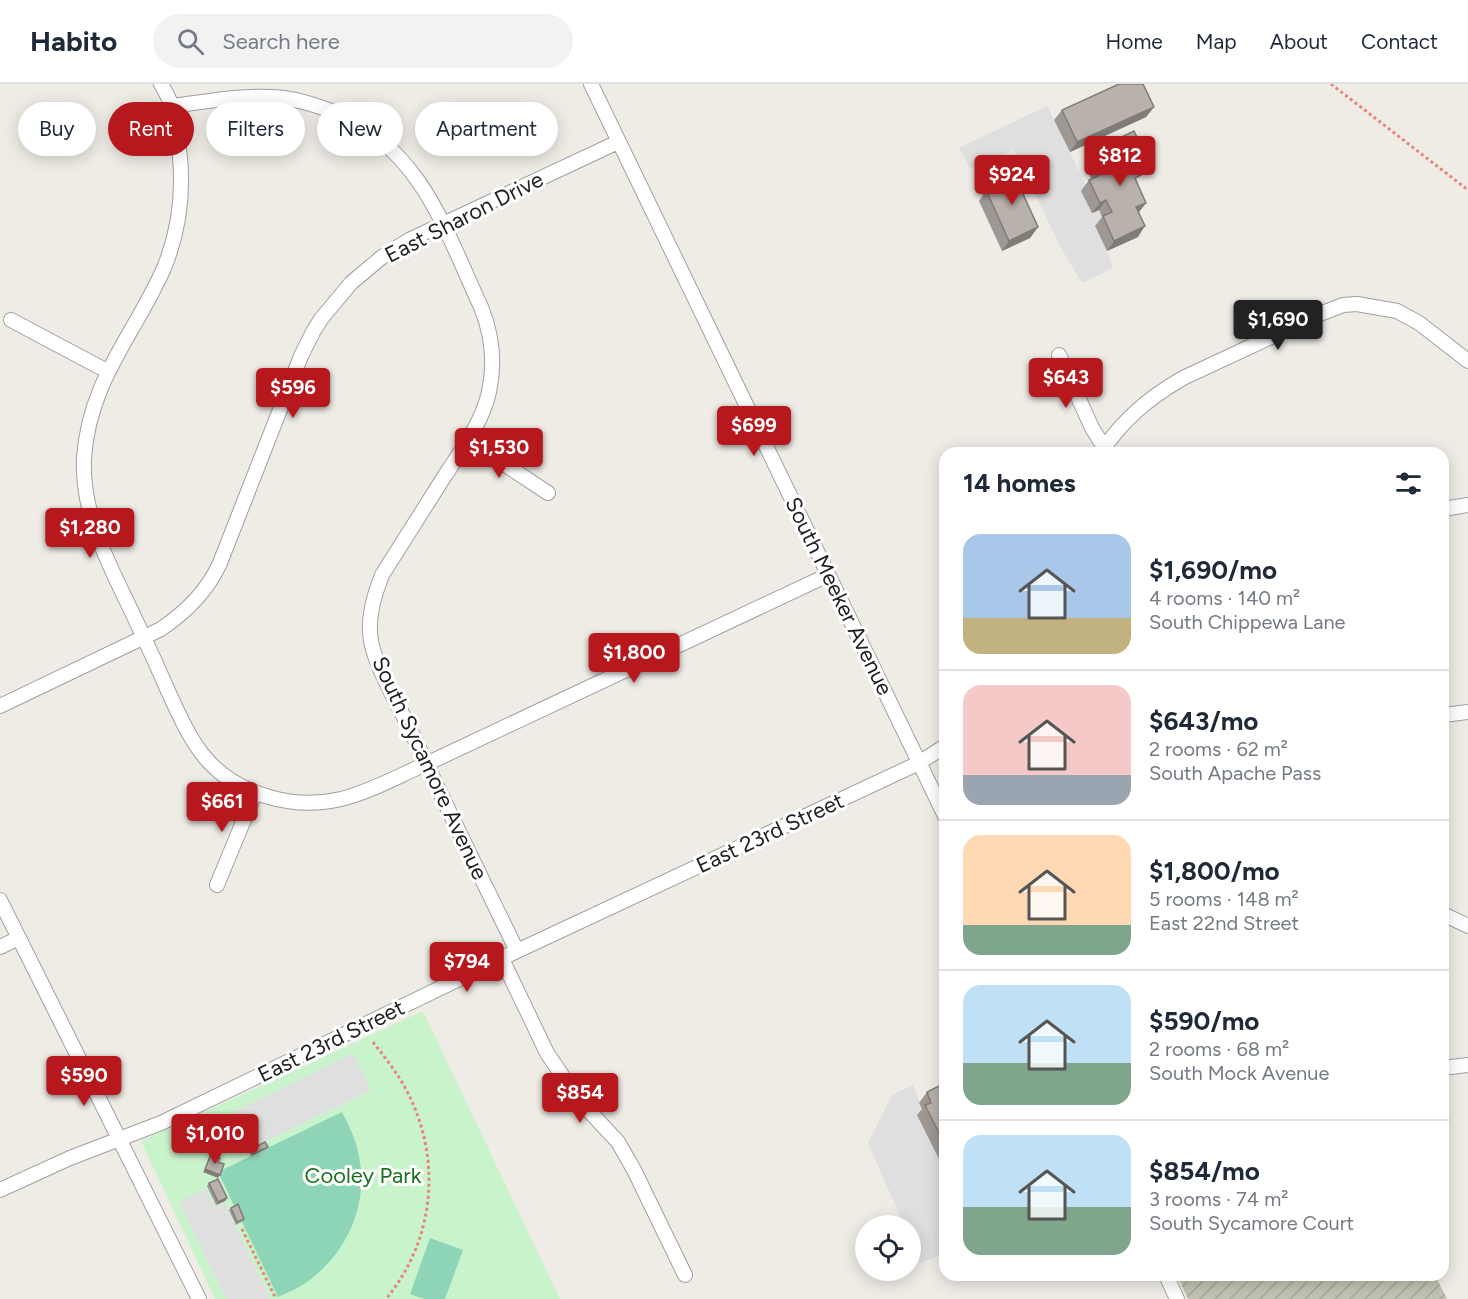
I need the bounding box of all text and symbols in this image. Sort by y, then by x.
search box [153,14,573,68]
text: Habito [30,24,117,58]
icon: search [174,25,207,58]
text: Search here [222,28,340,55]
text: Home [1106,29,1163,54]
text: Map [1196,29,1237,54]
text: About [1270,29,1328,54]
text: Contact [1361,29,1438,54]
chip: Buy [18,102,96,156]
chip: Rent [108,102,194,156]
chip: Filters [206,102,305,156]
chip: New [317,102,403,156]
chip: Apartment [415,102,558,156]
pin: $812 [1084,136,1156,187]
text: $812 [1098,143,1142,167]
pin: $924 [976,155,1048,206]
text: $924 [989,162,1035,186]
street label: East Sharon Drive [380,165,548,269]
pin: $1,690 [1229,300,1327,351]
text: $1,690 [1248,307,1308,331]
pin: $643 [1030,358,1102,409]
text: $643 [1043,365,1089,389]
pin: $596 [257,368,329,419]
text: $596 [270,375,316,399]
pin: $699 [718,406,790,457]
text: $699 [731,413,777,437]
pin: $1,530 [450,428,548,479]
text: $1,530 [469,435,529,459]
text: 14 homes [963,467,1076,499]
icon: filters [1392,467,1425,500]
street label: South Meeker Avenue [779,493,899,699]
pin: $1,280 [41,508,139,559]
text: $1,280 [59,515,121,539]
text: $1,690/mo [1149,554,1277,586]
icon: home [1011,558,1083,630]
text: 4 rooms · 140 m² [1149,586,1300,610]
text: South Chippewa Lane [1149,610,1345,634]
pin: $1,800 [585,633,683,684]
text: $1,800 [603,640,665,664]
street label: South Sycamore Avenue [366,652,494,884]
text: $643/mo [1149,705,1258,737]
icon: home [1011,709,1083,781]
text: 2 rooms · 62 m² [1149,737,1288,761]
text: South Apache Pass [1149,761,1321,785]
pin: $661 [186,782,258,833]
street label: East 23rd Street [692,787,848,879]
text: $661 [201,789,243,813]
text: $1,800/mo [1149,855,1280,887]
icon: home [1011,859,1083,931]
text: 5 rooms · 148 m² [1149,887,1299,911]
text: East 22nd Street [1149,911,1299,935]
pin: $794 [431,942,503,993]
text: $794 [444,949,490,973]
street label: East 23rd Street [253,994,409,1088]
text: $590/mo [1149,1005,1259,1037]
icon: home [1011,1009,1083,1081]
text: 2 rooms · 68 m² [1149,1037,1289,1061]
pin: $590 [48,1056,120,1107]
text: South Mock Avenue [1149,1061,1329,1085]
text: $590 [60,1063,108,1087]
pin: $854 [544,1073,616,1124]
text: $854 [556,1080,604,1104]
pin: $1,010 [166,1114,264,1165]
text: $1,010 [185,1121,245,1145]
text: $854/mo [1149,1155,1260,1187]
icon: home [1011,1159,1083,1231]
park label: Cooley Park [305,1162,422,1189]
text: 3 rooms · 74 m² [1149,1187,1288,1211]
text: South Sycamore Court [1149,1211,1354,1235]
map controls [855,1215,921,1281]
button: locate [855,1215,921,1281]

